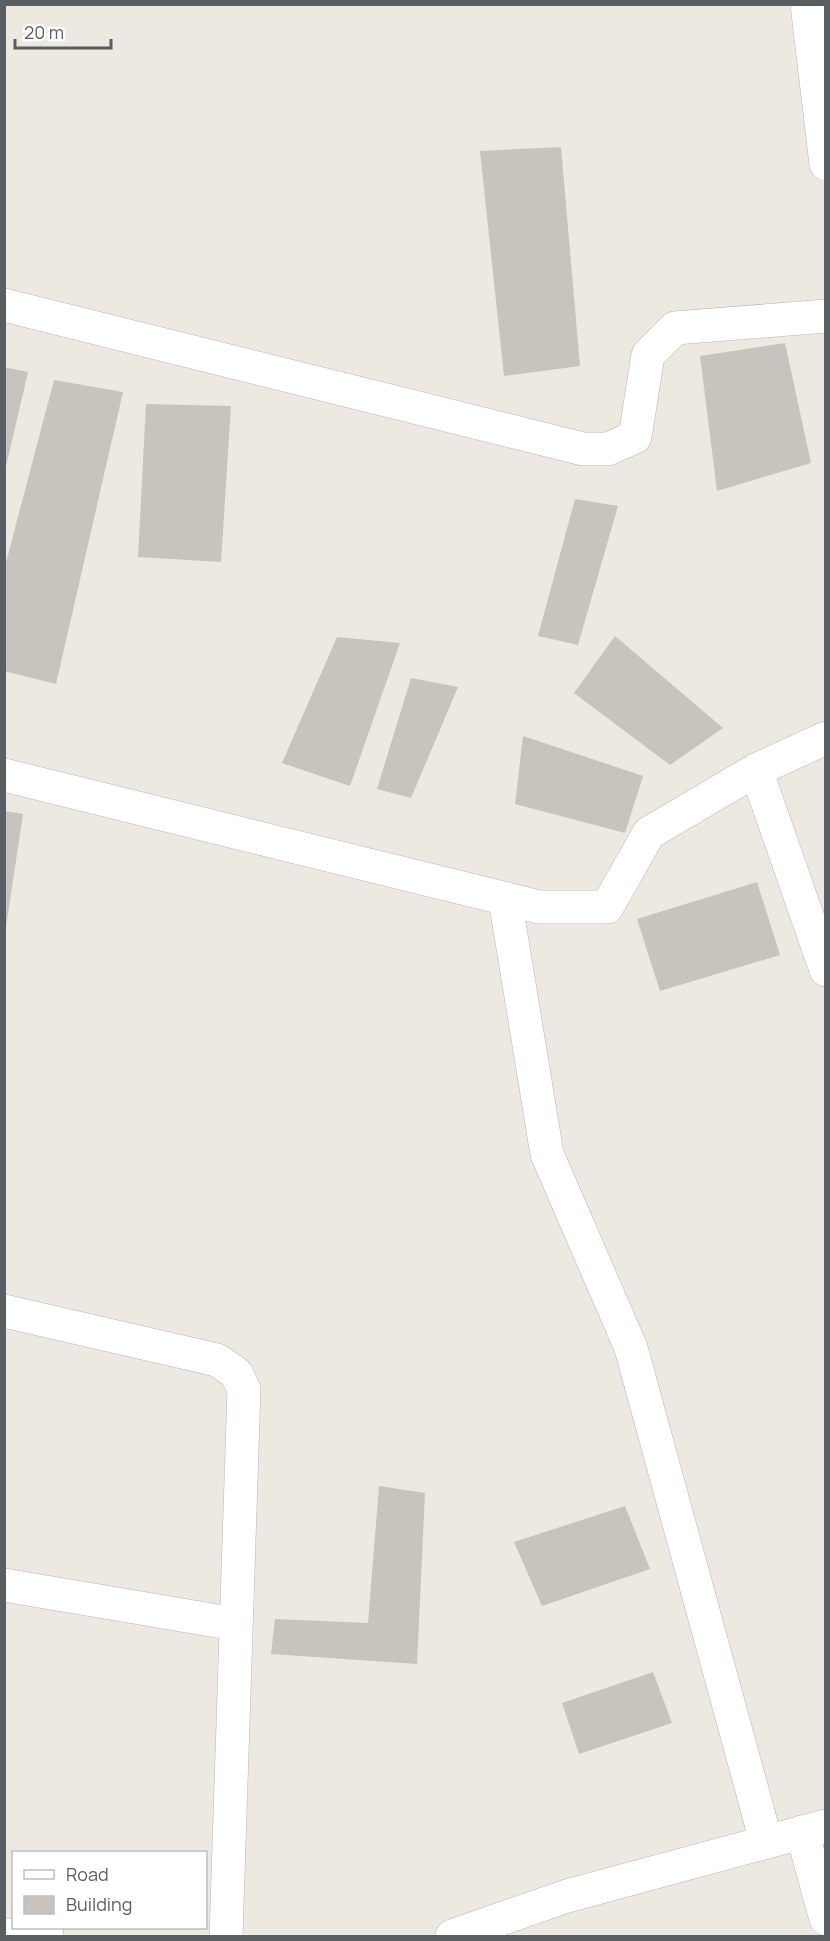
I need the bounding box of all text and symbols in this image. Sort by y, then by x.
scale bar [15,12,111,50]
text: 20 m [24,20,64,44]
legend [12,1851,207,1929]
text: Road [66,1862,109,1886]
text: Building [66,1892,132,1916]

